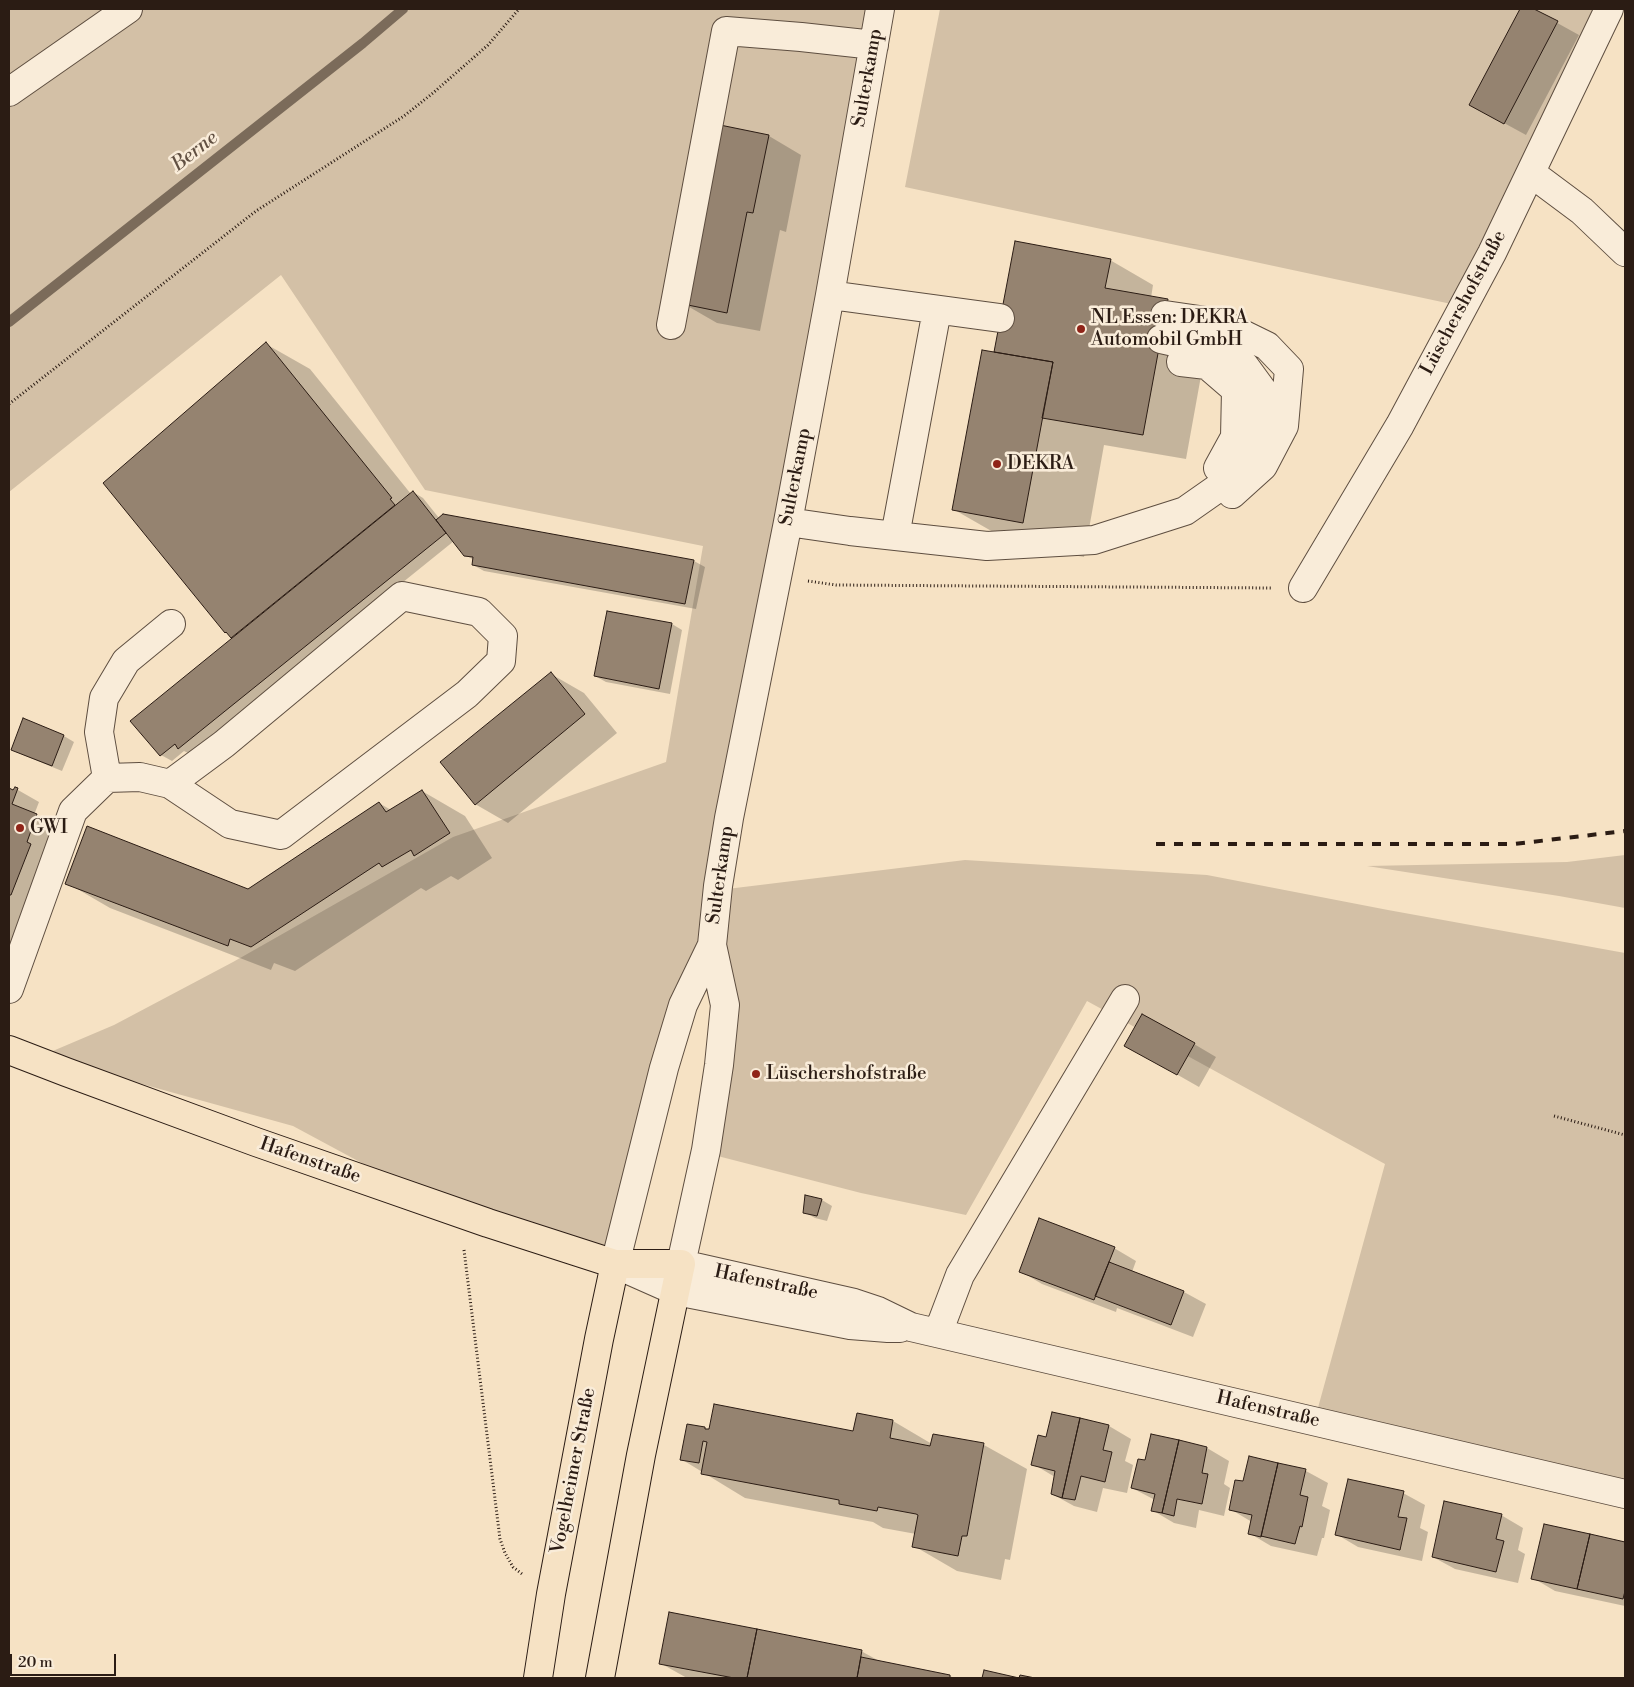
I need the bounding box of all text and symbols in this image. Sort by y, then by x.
street label: Sulterkamp [848,27,888,129]
water label: Berne [167,126,223,178]
street label: Lüschershofstraße [1416,227,1512,379]
place label: NL Essen: DEKRA Automobil GmbH [1091,307,1248,351]
marker: NL Essen: DEKRA Automobil GmbH [1075,323,1087,335]
street label: Sulterkamp [775,426,817,528]
place label: DEKRA [1007,453,1075,475]
marker: DEKRA [991,458,1003,470]
place label: GWI [30,817,68,839]
marker: GWI [14,822,26,834]
street label: Sulterkamp [703,824,739,926]
place label: Lüschershofstraße [766,1063,927,1085]
marker: Lüschershofstraße [750,1068,762,1080]
street label: Hafenstraße [256,1133,364,1189]
street label: Hafenstraße [712,1261,820,1305]
street label: Vogelheimer Straße [547,1386,601,1556]
street label: Hafenstraße [1214,1387,1322,1433]
scale bar [12,1644,119,1676]
text: 20 m [18,1653,53,1672]

